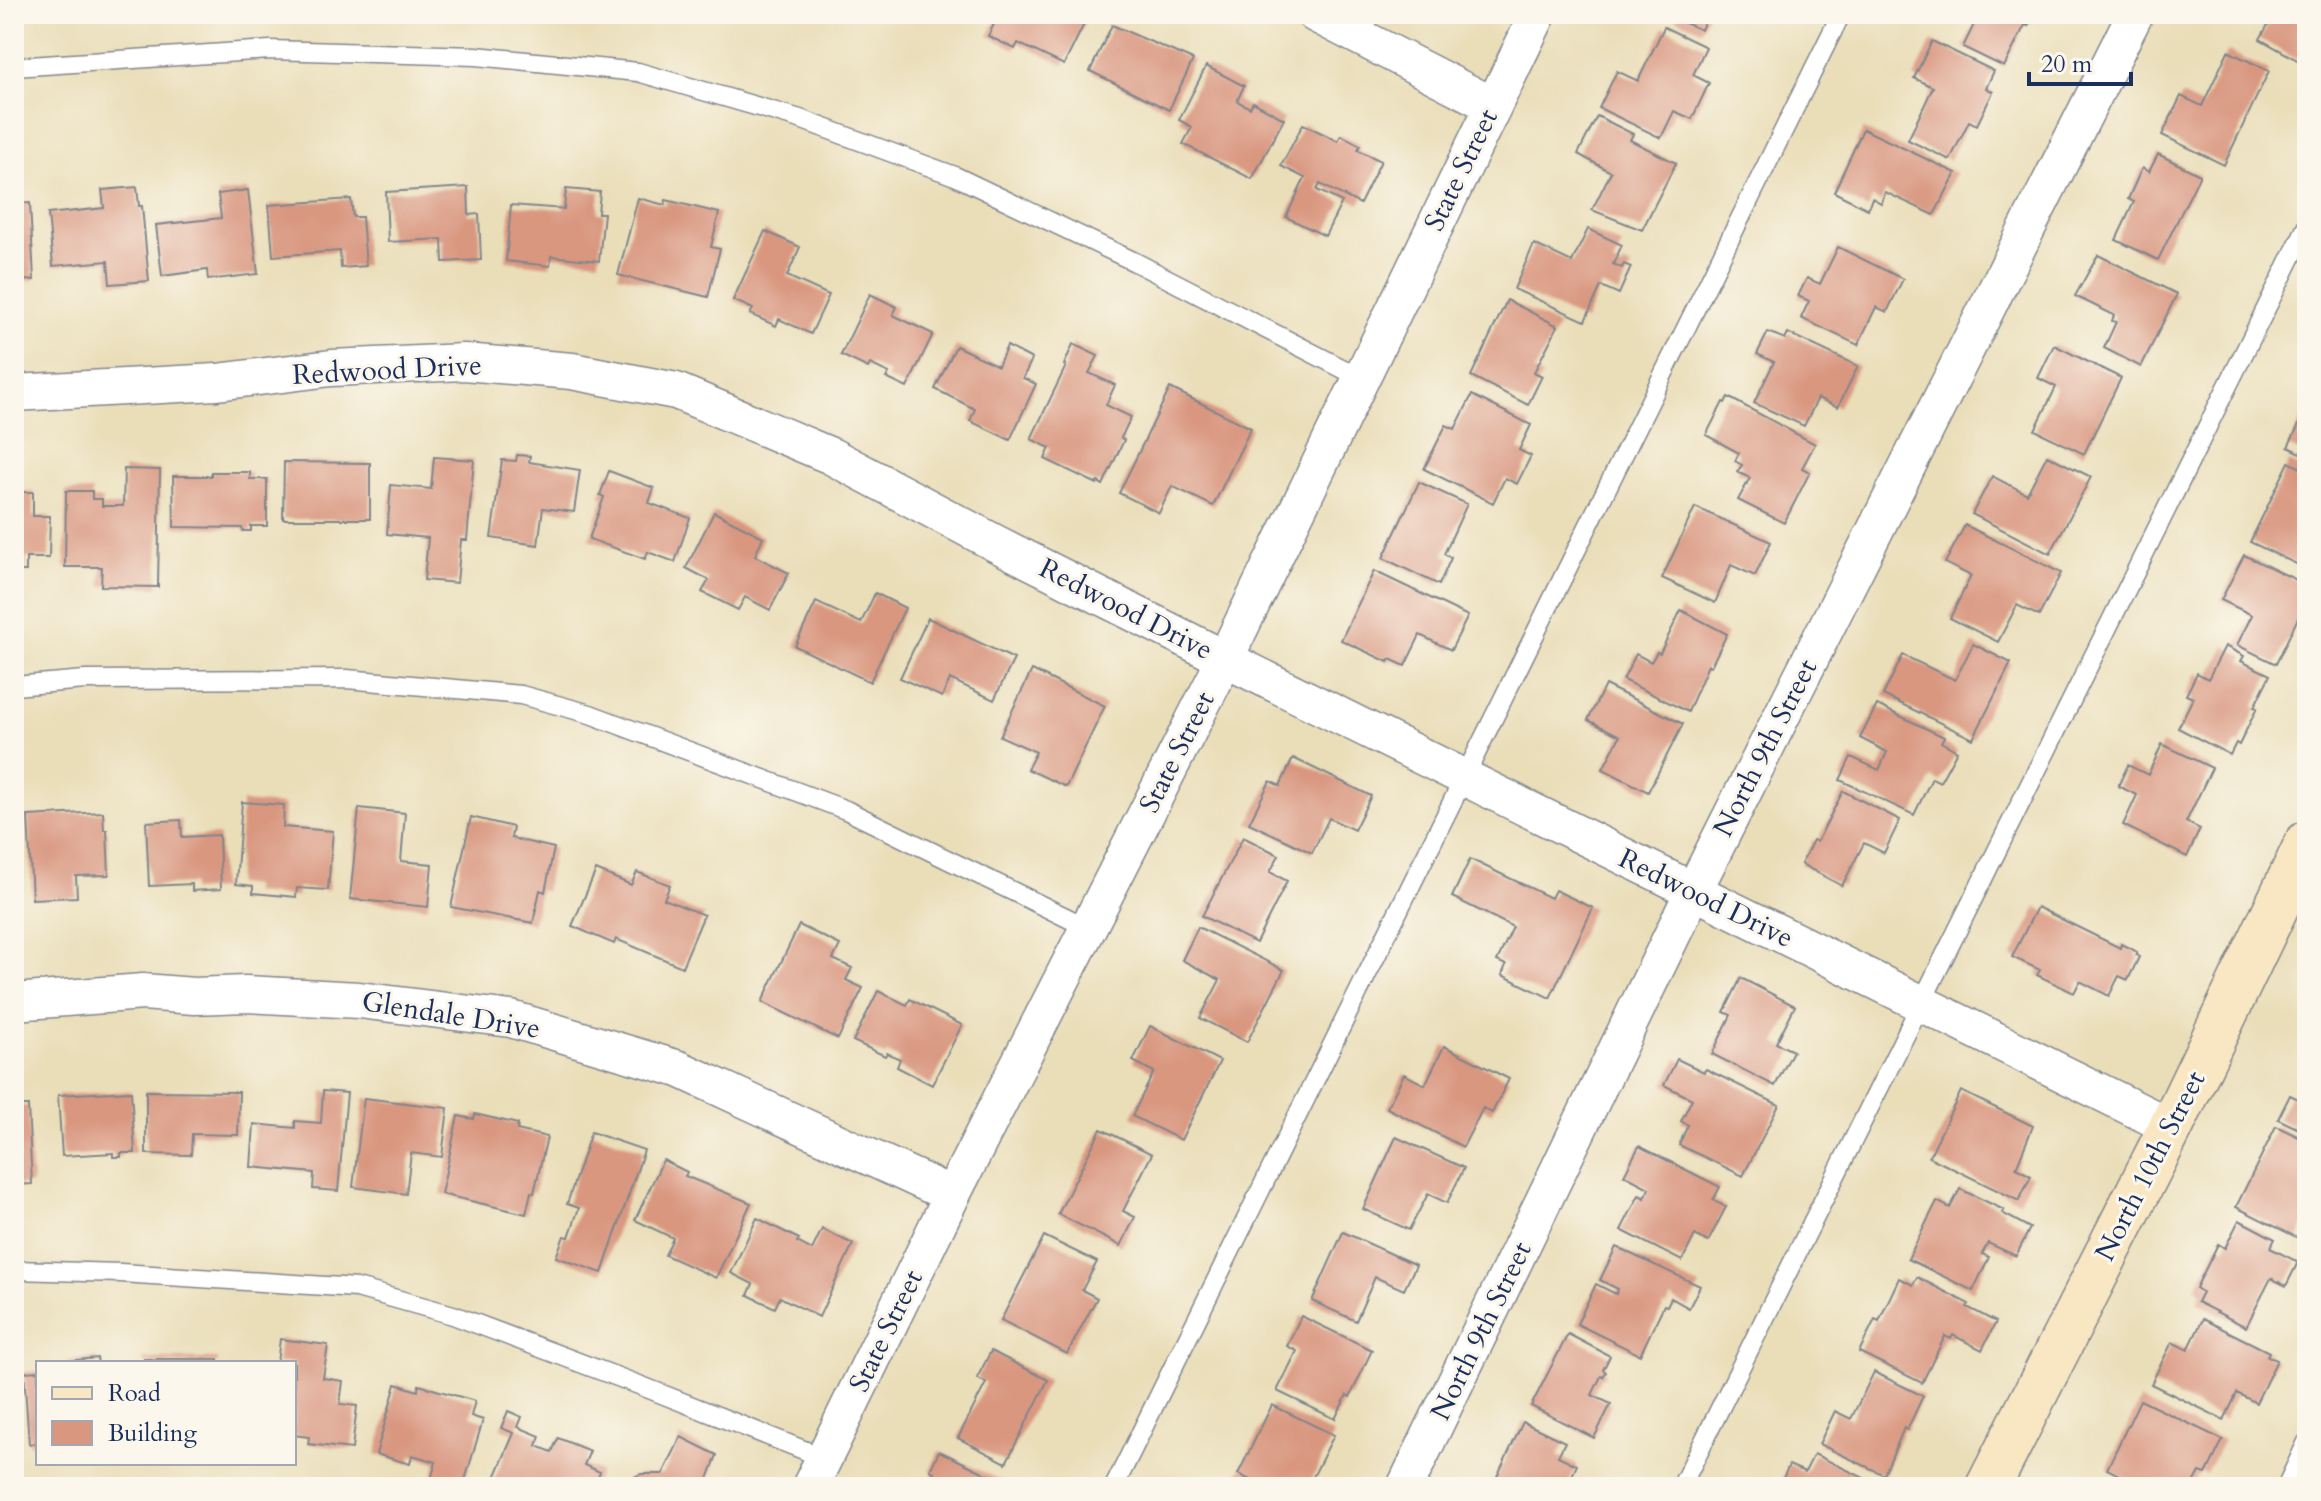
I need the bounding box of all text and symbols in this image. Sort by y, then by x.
scale bar [2029,36,2131,86]
text: 20 m [2041,48,2093,81]
street label: State Street [1415,102,1507,237]
street label: Redwood Drive [291,346,483,394]
street label: Redwood Drive [1033,549,1219,669]
street label: North 9th Street [1704,653,1826,843]
street label: State Street [1130,685,1224,819]
street label: Redwood Drive [1612,839,1800,957]
street label: Glendale Drive [359,982,543,1048]
street label: North 10th Street [2086,1064,2214,1268]
street label: North 9th Street [1421,1235,1541,1427]
street label: State Street [840,1263,932,1398]
legend [36,1361,296,1465]
text: Road [108,1377,161,1410]
text: Building [108,1417,198,1450]

